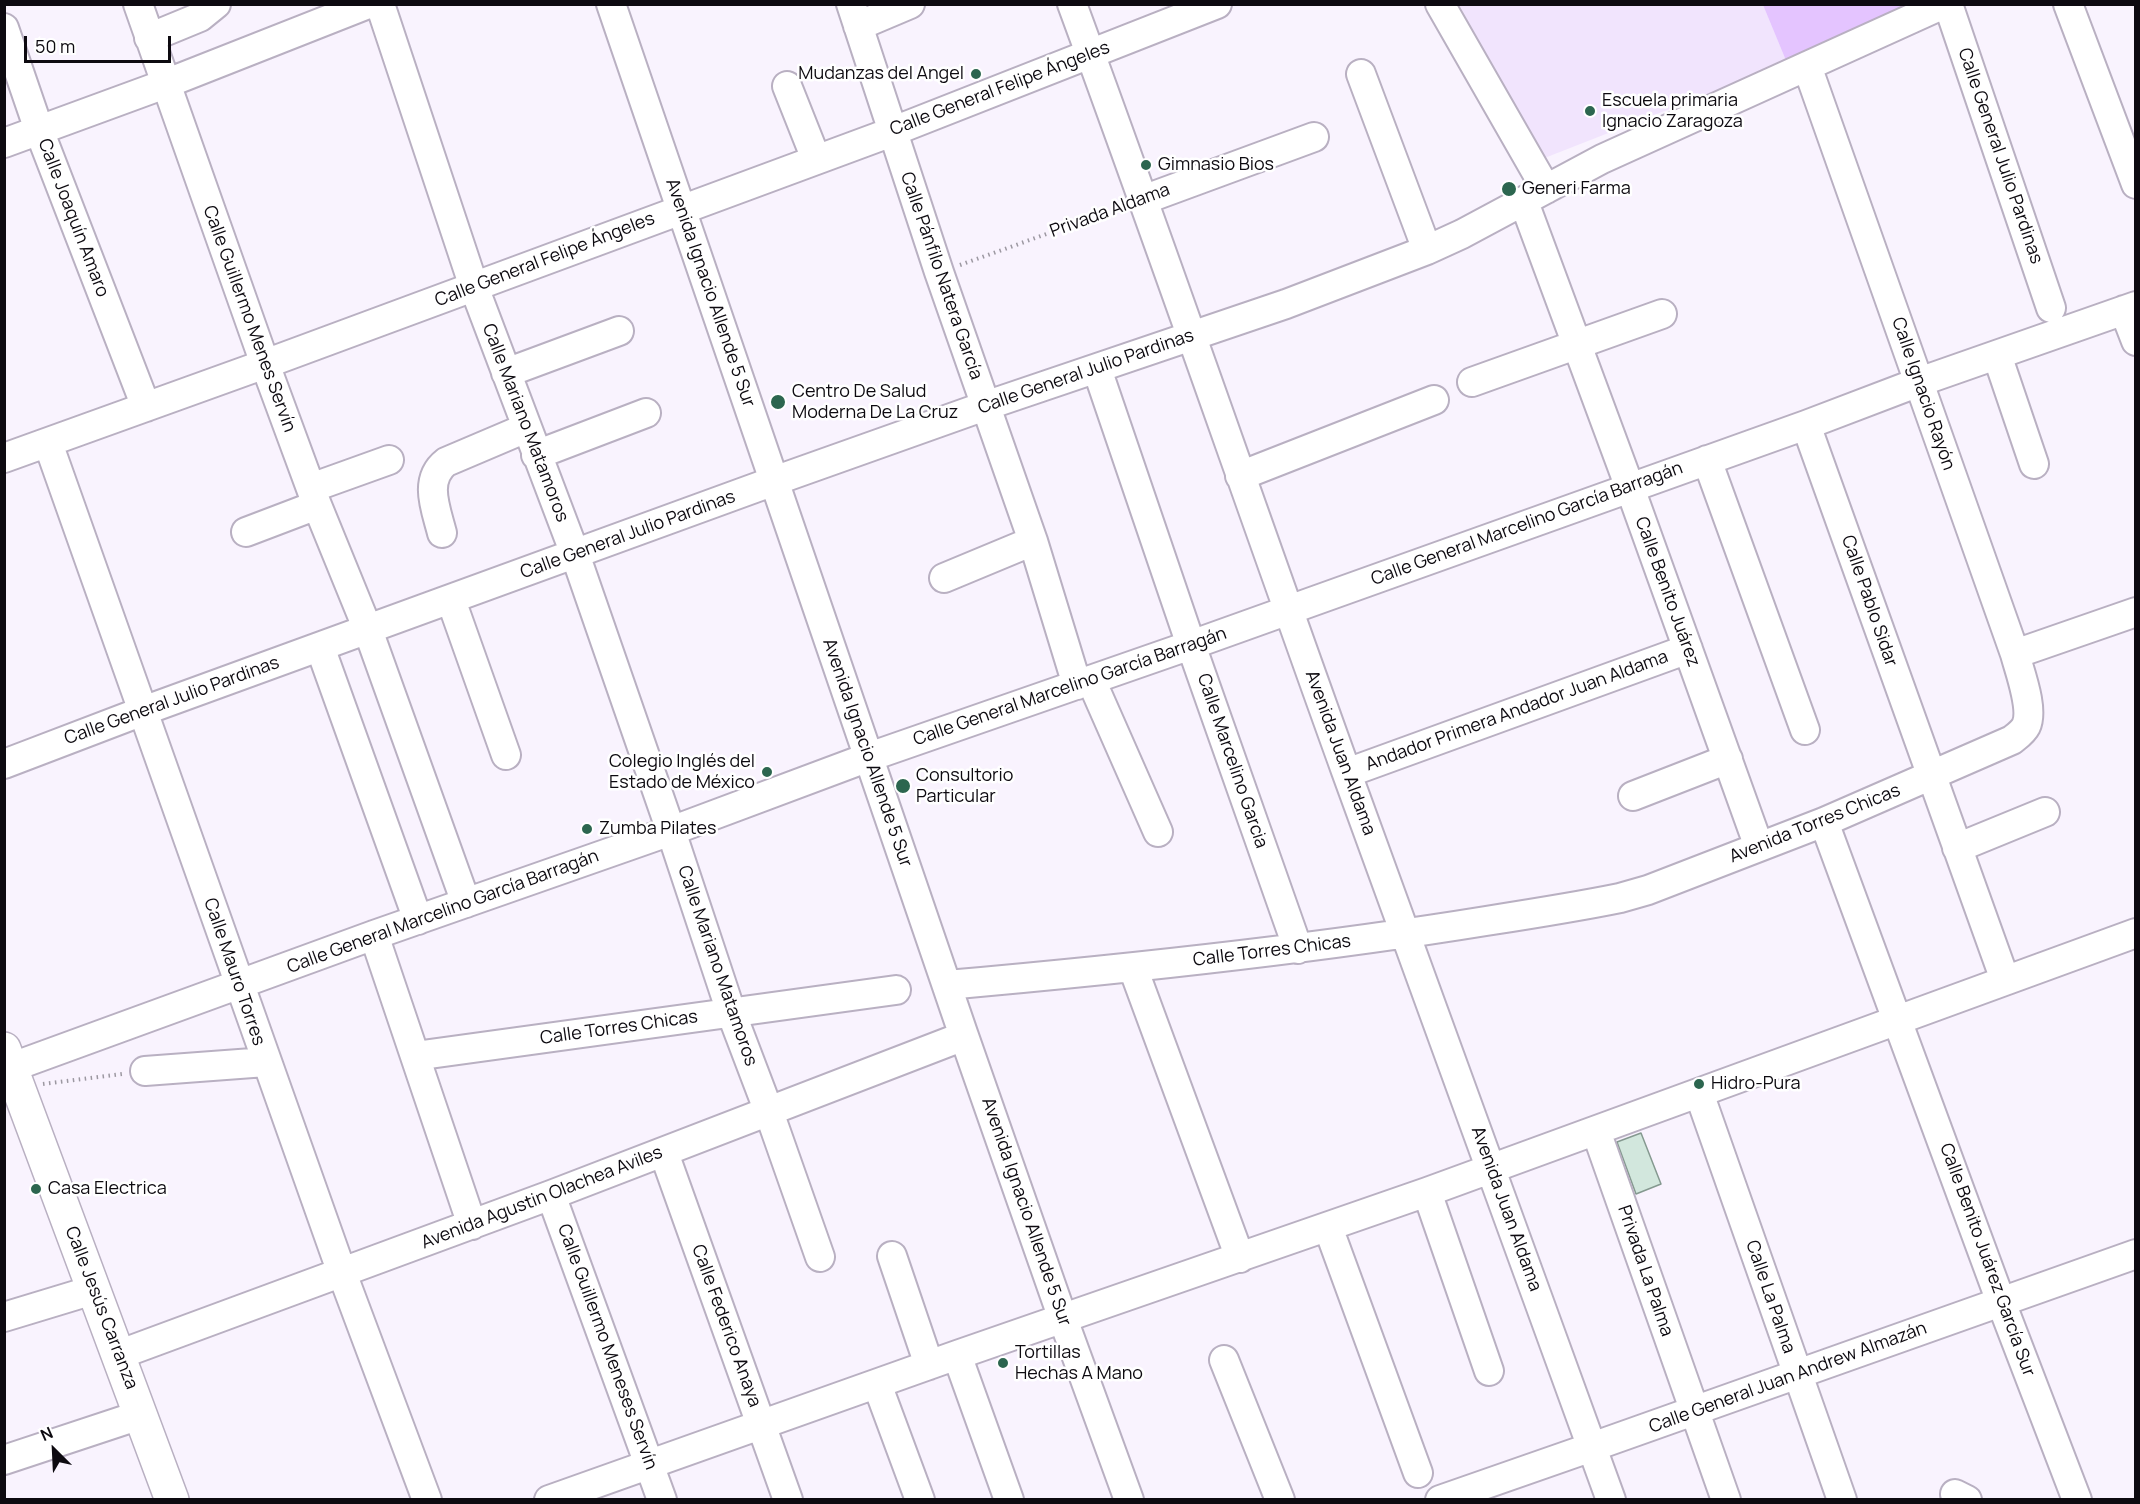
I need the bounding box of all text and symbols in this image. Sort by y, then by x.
scale bar [27,24,174,62]
text: 50 m [35,34,75,58]
street label: Calle General Felipe Ángeles [887,37,1113,141]
street label: Calle General Julio Pardinas [1953,45,2047,267]
place label: Mudanzas del Angel [798,63,964,85]
marker: Mudanzas del Angel [969,67,983,81]
place label: Escuela primaria Ignacio Zaragoza [1602,90,1743,132]
marker: Escuela primaria Ignacio Zaragoza [1583,104,1597,118]
street label: Calle Joaquín Amaro [33,136,113,300]
place label: Gimnasio Bios [1158,154,1274,176]
marker: Gimnasio Bios [1139,158,1153,172]
street label: Calle Pánfilo Natera García [895,169,987,383]
street label: Avenida Ignacio Allende 5 Sur [661,176,759,410]
place label: Generi Farma [1522,178,1631,200]
street label: Privada Aldama [1047,179,1173,243]
marker: Generi Farma [1500,180,1518,198]
street label: Calle Guillermo Menes Servín [198,203,300,435]
street label: Calle General Felipe Ángeles [432,208,658,312]
street label: Calle Ignacio Rayón [1887,315,1959,473]
street label: Calle Mariano Matamoros [477,321,573,525]
street label: Calle General Julio Pardinas [975,325,1197,419]
place label: Centro De Salud Moderna De La Cruz [792,381,958,424]
marker: Centro De Salud Moderna De La Cruz [769,393,787,411]
street label: Calle General Marcelino García Barragán [1368,457,1686,591]
street label: Calle General Julio Pardinas [518,486,738,584]
street label: Calle Benito Juárez [1630,514,1704,670]
street label: Calle Pablo Sidar [1836,533,1902,669]
street label: Calle General Marcelino García Barragán [911,623,1229,751]
street label: Avenida Ignacio Allende 5 Sur [818,636,916,870]
street label: Andador Primera Andador Juan Aldama [1363,646,1671,776]
street label: Calle General Julio Pardinas [62,652,282,750]
street label: Avenida Juan Aldama [1300,668,1380,838]
street label: Calle Marcelino Garcia [1192,671,1272,851]
place label: Colegio Inglés del Estado de México [609,751,755,794]
marker: Colegio Inglés del Estado de México [760,765,774,779]
place label: Consultorio Particular [916,765,1013,808]
marker: Consultorio Particular [894,777,912,795]
street label: Avenida Torres Chicas [1726,780,1904,868]
place label: Zumba Pilates [599,818,716,840]
marker: Zumba Pilates [580,822,594,836]
street label: Calle General Marcelino García Barragán [284,845,602,979]
street label: Calle Mariano Matamoros [673,863,761,1069]
street label: Calle Mauro Torres [199,895,269,1049]
street label: Calle Torres Chicas [1192,931,1352,971]
street label: Calle Torres Chicas [539,1006,699,1050]
place label: Hidro-Pura [1711,1073,1800,1095]
marker: Hidro-Pura [1692,1077,1706,1091]
street label: Avenida Ignacio Allende 5 Sur [977,1095,1075,1329]
street label: Avenida Juan Aldama [1466,1124,1546,1294]
street label: Calle Benito Juárez García Sur [1935,1141,2039,1379]
street label: Avenida Agustin Olachea Aviles [418,1142,666,1254]
place label: Casa Electrica [48,1178,167,1200]
marker: Casa Electrica [29,1182,43,1196]
street label: Privada La Palma [1612,1203,1678,1339]
street label: Calle Guillermo Meneses Servín [552,1221,662,1473]
street label: Calle Jesús Carranza [60,1224,142,1392]
street label: Calle La Palma [1741,1238,1799,1356]
street label: Calle Federico Anaya [687,1242,765,1410]
street label: Calle General Juan Andrew Almazán [1646,1318,1930,1438]
place label: Tortillas Hechas A Mano [1015,1342,1143,1384]
marker: Tortillas Hechas A Mano [996,1356,1010,1370]
north arrow [24,1420,84,1480]
text: N [37,1421,56,1446]

